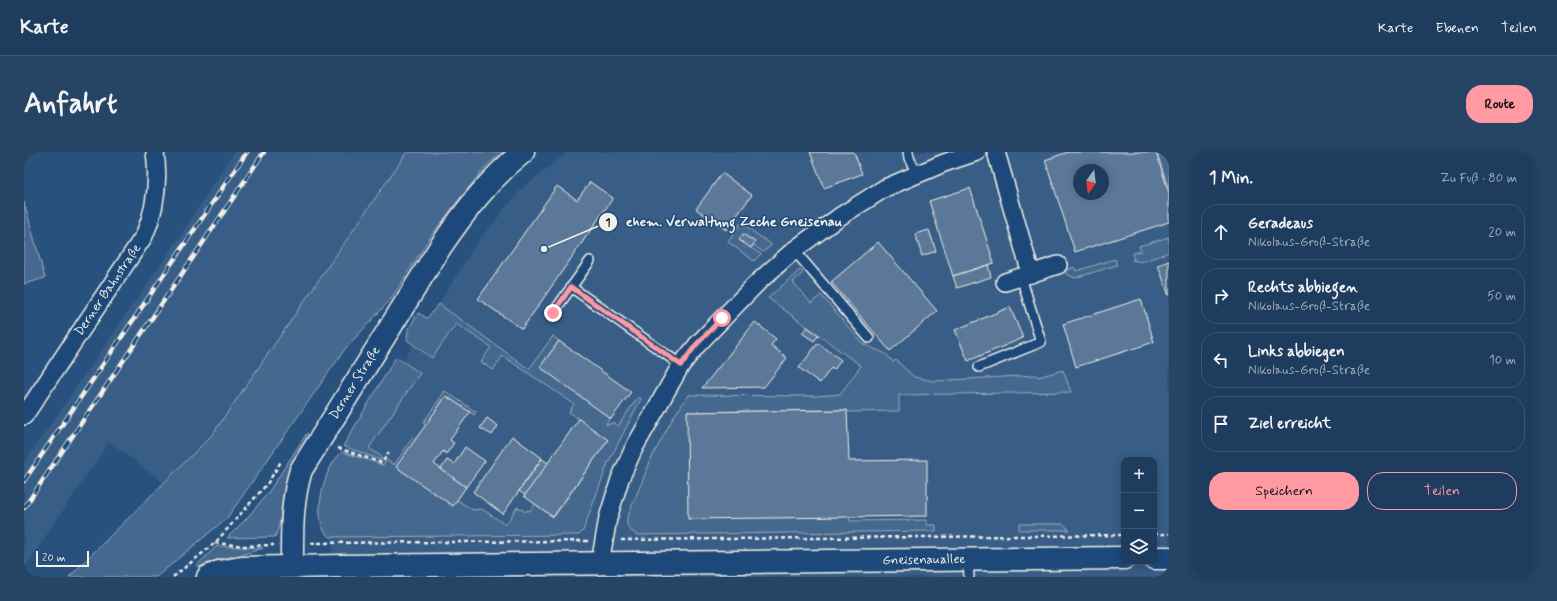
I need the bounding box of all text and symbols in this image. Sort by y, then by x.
text: Karte [20,15,69,40]
text: Karte [1378,19,1413,37]
text: Ebenen [1435,19,1479,37]
text: Teilen [1501,19,1537,37]
button: Route [1466,85,1533,123]
text: Anfahrt [24,86,117,123]
north arrow [1073,164,1109,200]
text: 1 Min. [1209,167,1253,189]
text: Zu Fuß · 80 m [1440,170,1517,187]
callout: ehem. Verwaltung Zeche Gneisenau [598,209,851,235]
text: ehem. Verwaltung Zeche Gneisenau [626,213,842,234]
text: Geradeaus [1248,214,1313,234]
text: 1 [605,215,611,231]
icon: ahead [1210,221,1232,243]
text: 20 m [1488,224,1516,241]
text: Nikolaus-Groß-Straße [1248,234,1370,251]
street label: Derner Bahnstraße [71,241,145,339]
text: Rechts abbiegen [1248,278,1358,298]
icon: right [1210,285,1232,307]
text: 50 m [1487,288,1516,305]
text: Nikolaus-Groß-Straße [1248,298,1370,315]
route end [544,304,562,322]
route start [713,309,731,327]
text: Links abbiegen [1248,342,1345,362]
street label: Derner Straße [326,343,384,423]
icon: left [1210,349,1232,371]
text: 10 m [1489,352,1516,369]
text: Nikolaus-Groß-Straße [1248,362,1370,379]
icon: arrive [1210,413,1232,435]
text: Ziel erreicht [1248,414,1331,434]
map controls [1121,457,1157,565]
button: + [1121,457,1157,493]
button: Speichern [1209,472,1359,510]
button: Teilen [1367,472,1517,510]
button: − [1121,493,1157,529]
button: layers [1121,529,1157,565]
scale bar [36,549,89,568]
text: 20 m [42,551,65,565]
street label: Gneisenauallee [882,551,966,569]

